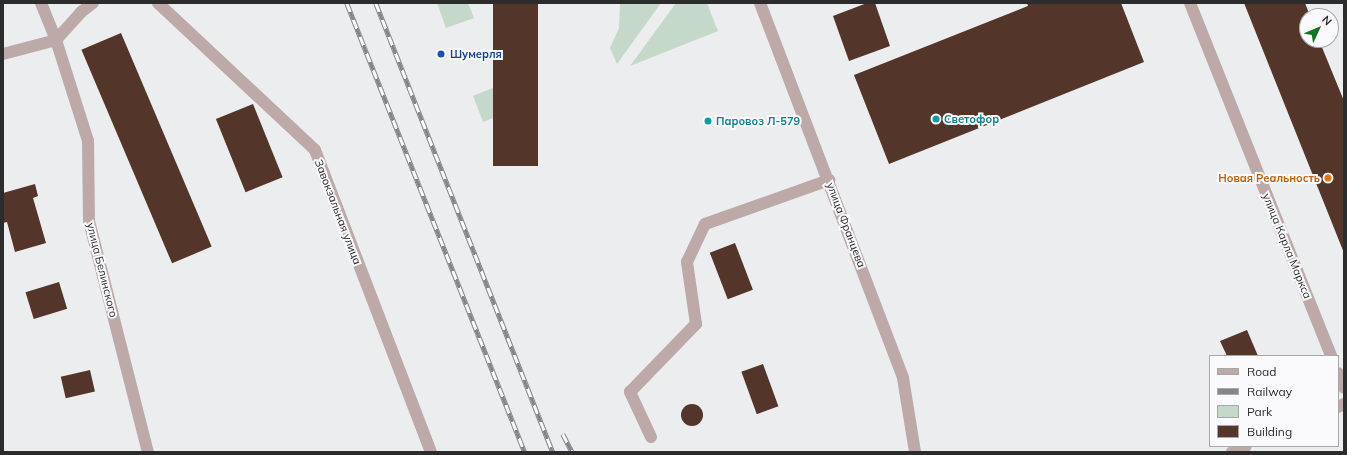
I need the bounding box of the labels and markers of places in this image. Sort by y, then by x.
place label: Шумерля [450,47,502,61]
marker: Шумерля [435,48,447,60]
place label: Светофор [944,112,999,126]
place label: Паровоз Л-579 [716,114,800,128]
marker: Светофор [931,114,941,124]
marker: Паровоз Л-579 [703,116,713,126]
place label: Новая Реальность [1218,171,1320,185]
marker: Новая Реальность [1323,173,1333,183]

